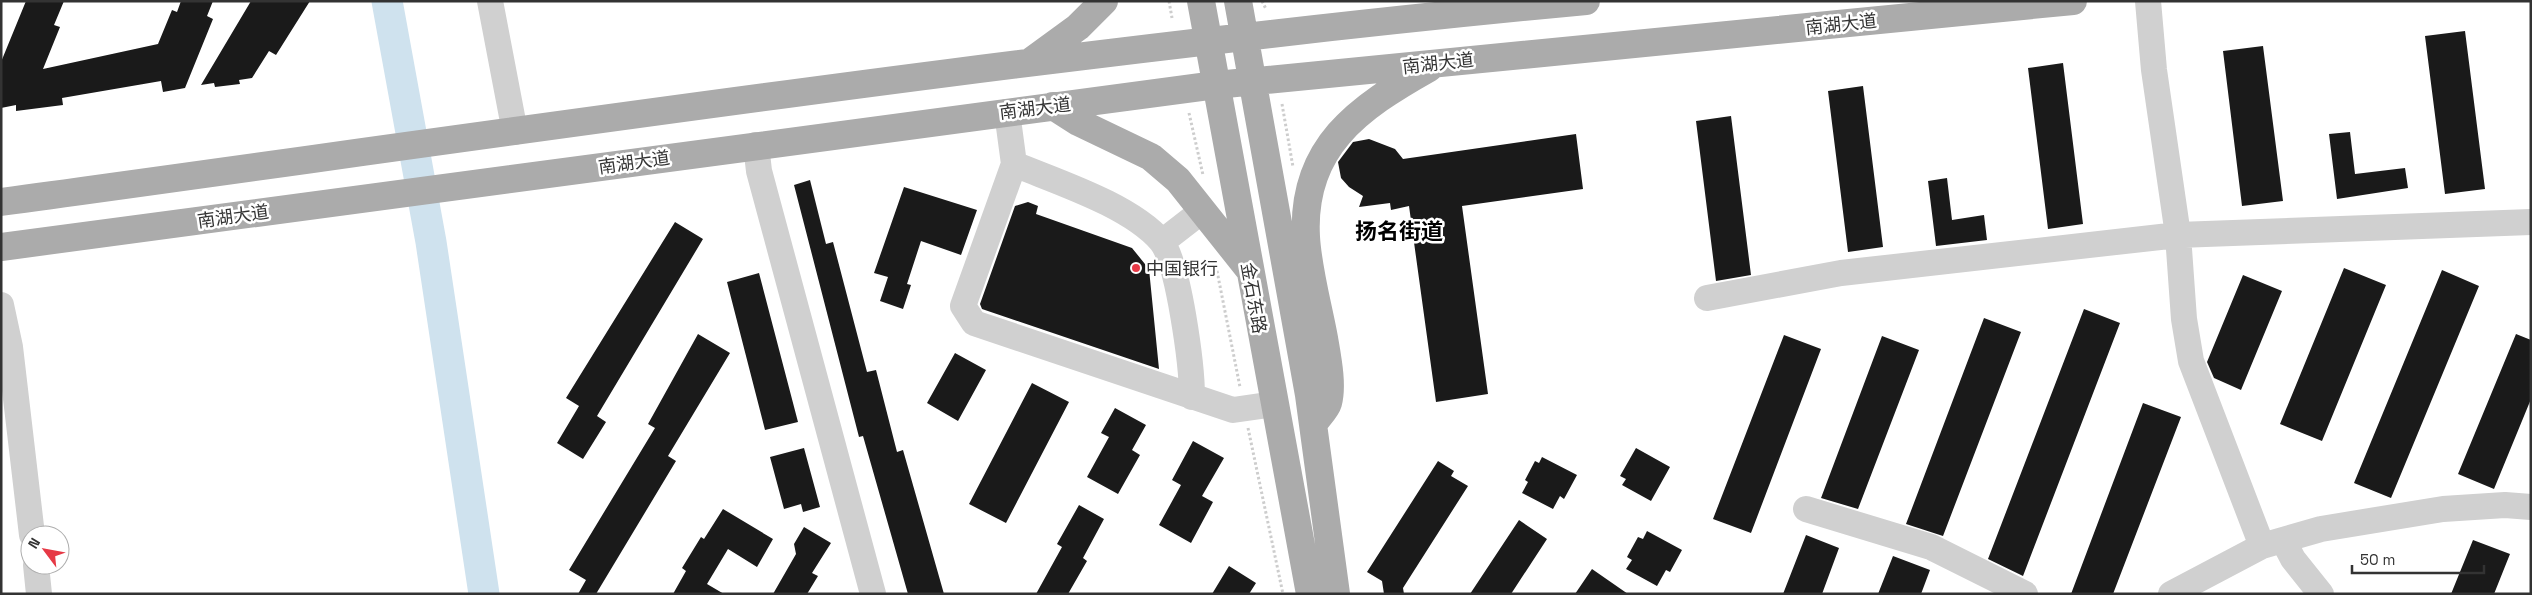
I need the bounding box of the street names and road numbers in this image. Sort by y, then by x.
street label: 南湖大道 [1804,9,1878,39]
street label: 南湖大道 [1401,48,1475,78]
street label: 南湖大道 [998,92,1072,124]
street label: 南湖大道 [597,146,671,178]
street label: 南湖大道 [196,200,270,232]
street label: 金石东路 [1236,261,1272,335]

